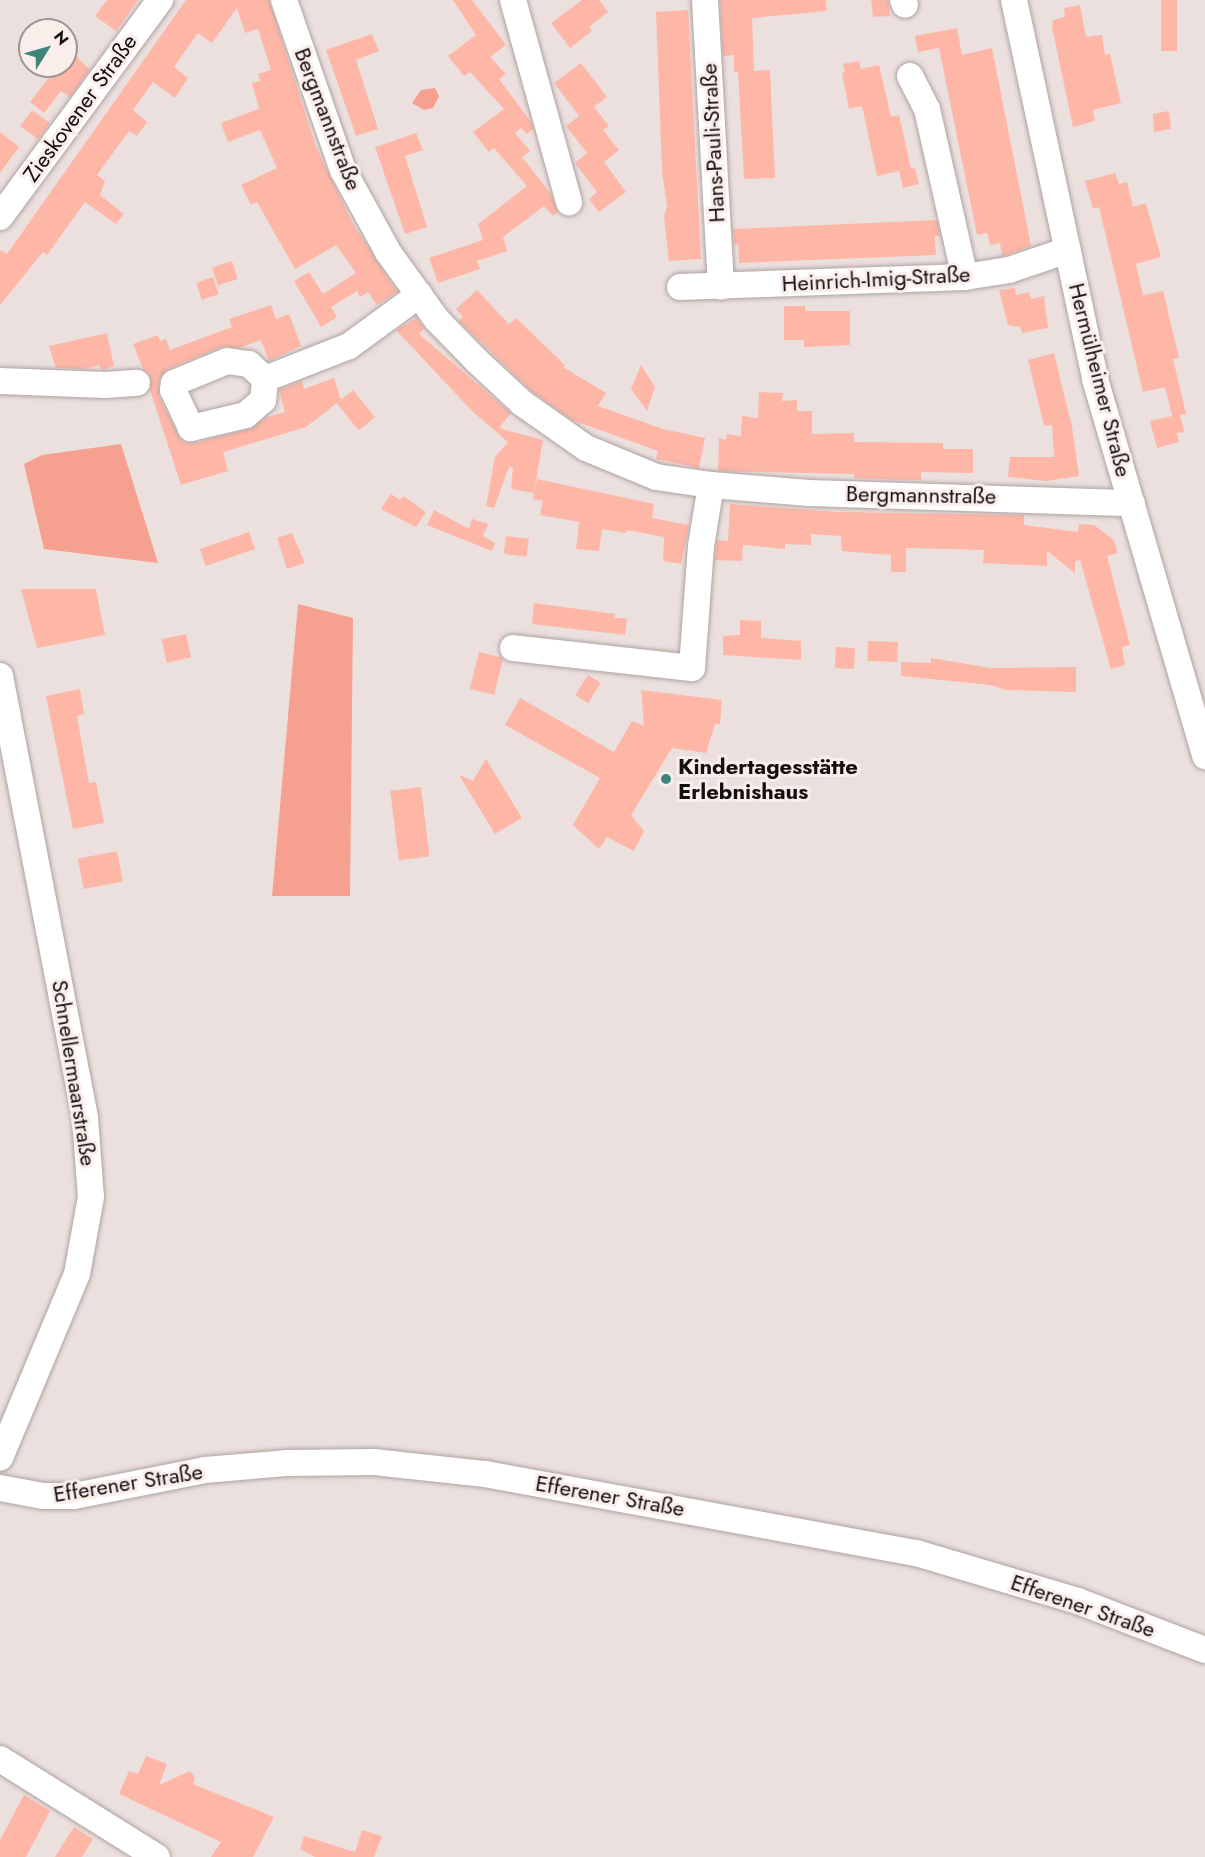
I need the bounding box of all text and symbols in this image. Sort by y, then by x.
north arrow [18,18,78,78]
text: N [48,26,74,50]
street label: Zieskovener Straße [18,29,142,187]
street label: Bergmannstraße [289,44,367,194]
street label: Hans-Pauli-Straße [696,63,730,223]
street label: Heinrich-Imig-Straße [781,261,971,297]
street label: Hermülheimer Straße [1063,280,1137,480]
street label: Bergmannstraße [846,480,996,510]
place label: Kindertagesstätte Erlebnishaus [678,753,858,804]
marker: Kindertagesstätte Erlebnishaus [659,772,673,786]
street label: Schnellermaarstraße [46,978,102,1168]
street label: Efferener Straße [51,1458,205,1508]
street label: Efferener Straße [533,1470,687,1522]
street label: Efferener Straße [1007,1569,1159,1643]

